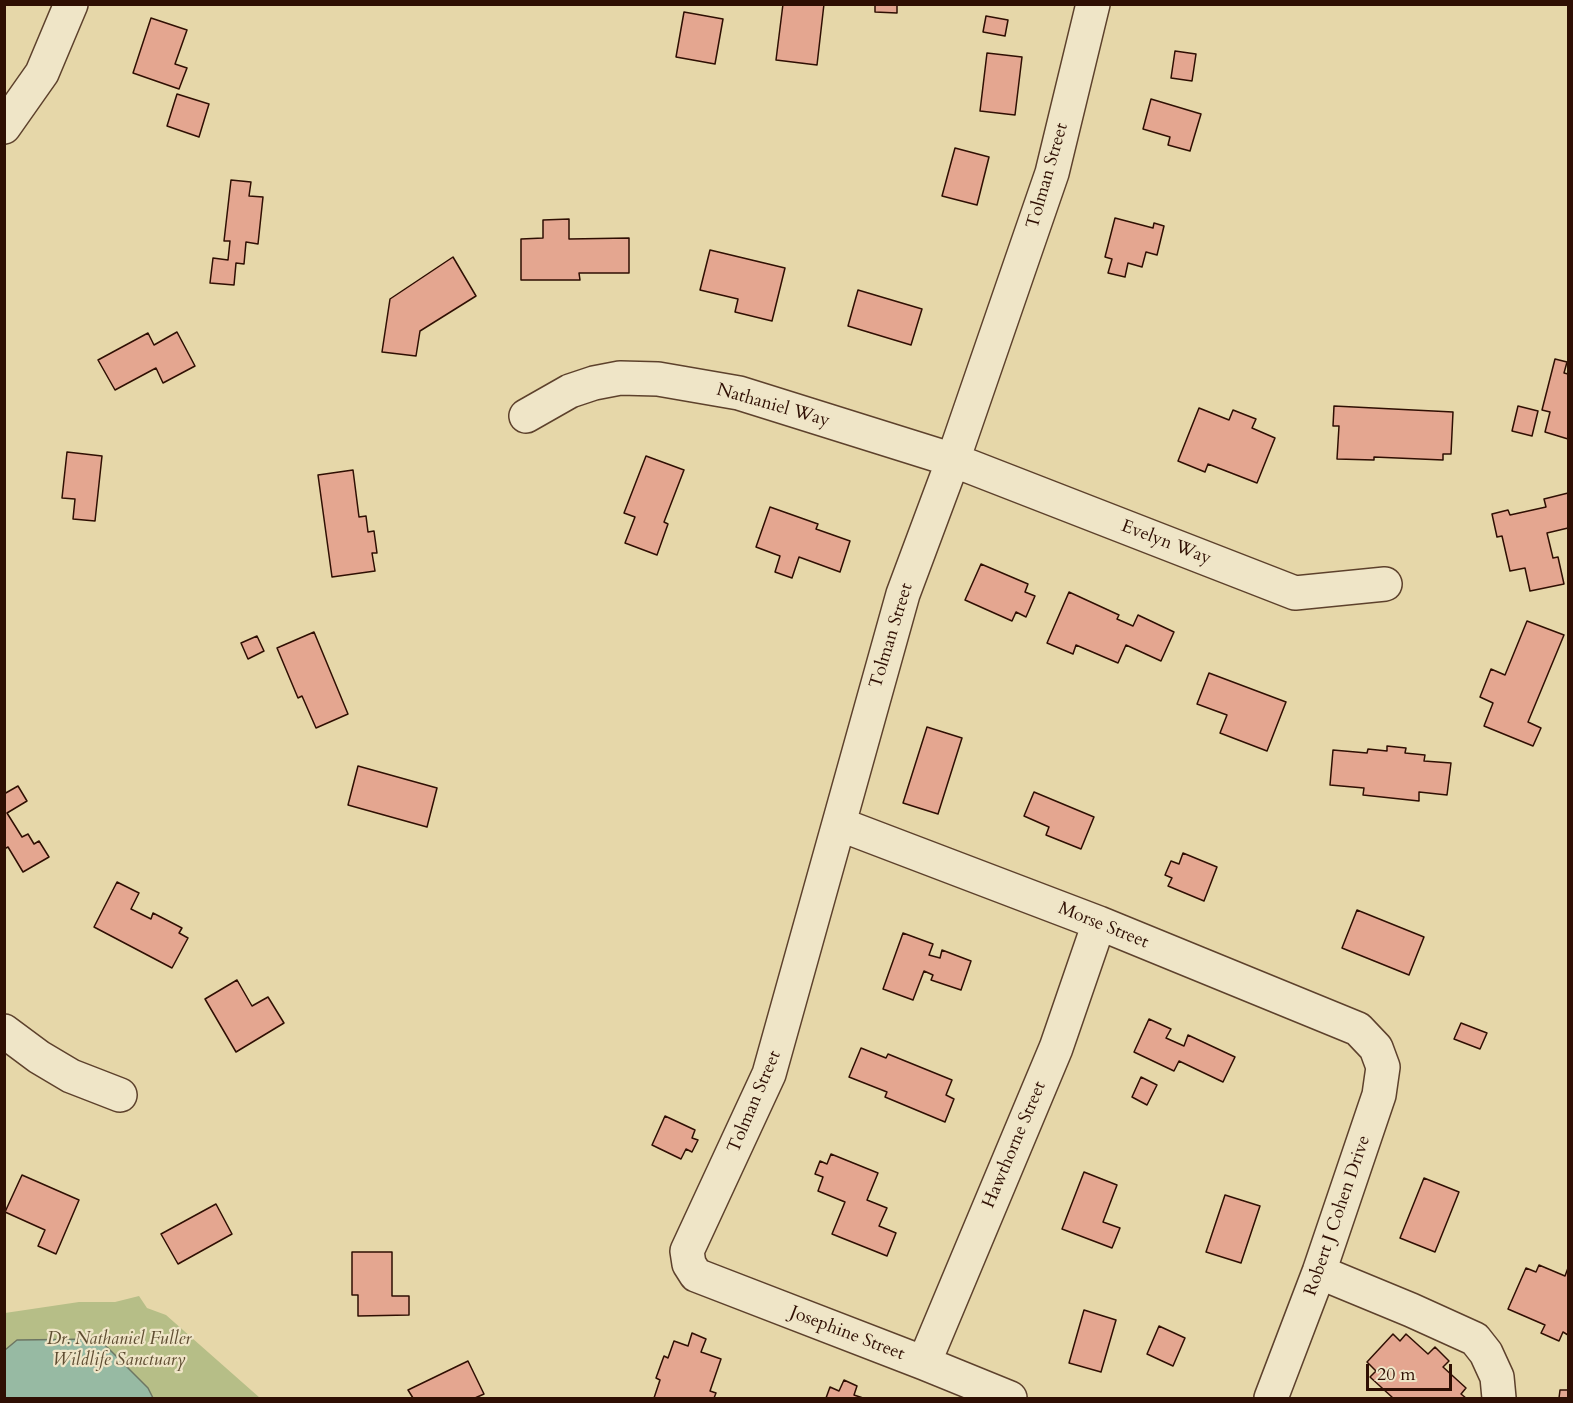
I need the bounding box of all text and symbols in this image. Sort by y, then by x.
street label: Tolman Street [1023,121,1073,231]
street label: Nathaniel Way [714,380,832,432]
street label: Evelyn Way [1118,516,1214,570]
street label: Tolman Street [866,581,918,691]
street label: Morse Street [1055,898,1151,954]
street label: Tolman Street [724,1048,786,1156]
street label: Hawthorne Street [979,1078,1051,1212]
street label: Robert J Cohen Drive [1300,1133,1376,1299]
street label: Josephine Street [787,1302,907,1366]
park label: Dr. Nathaniel Fuller Wildlife Sanctuary [47,1329,191,1372]
scale bar [1369,1352,1454,1390]
text: 20 m [1377,1362,1416,1387]

